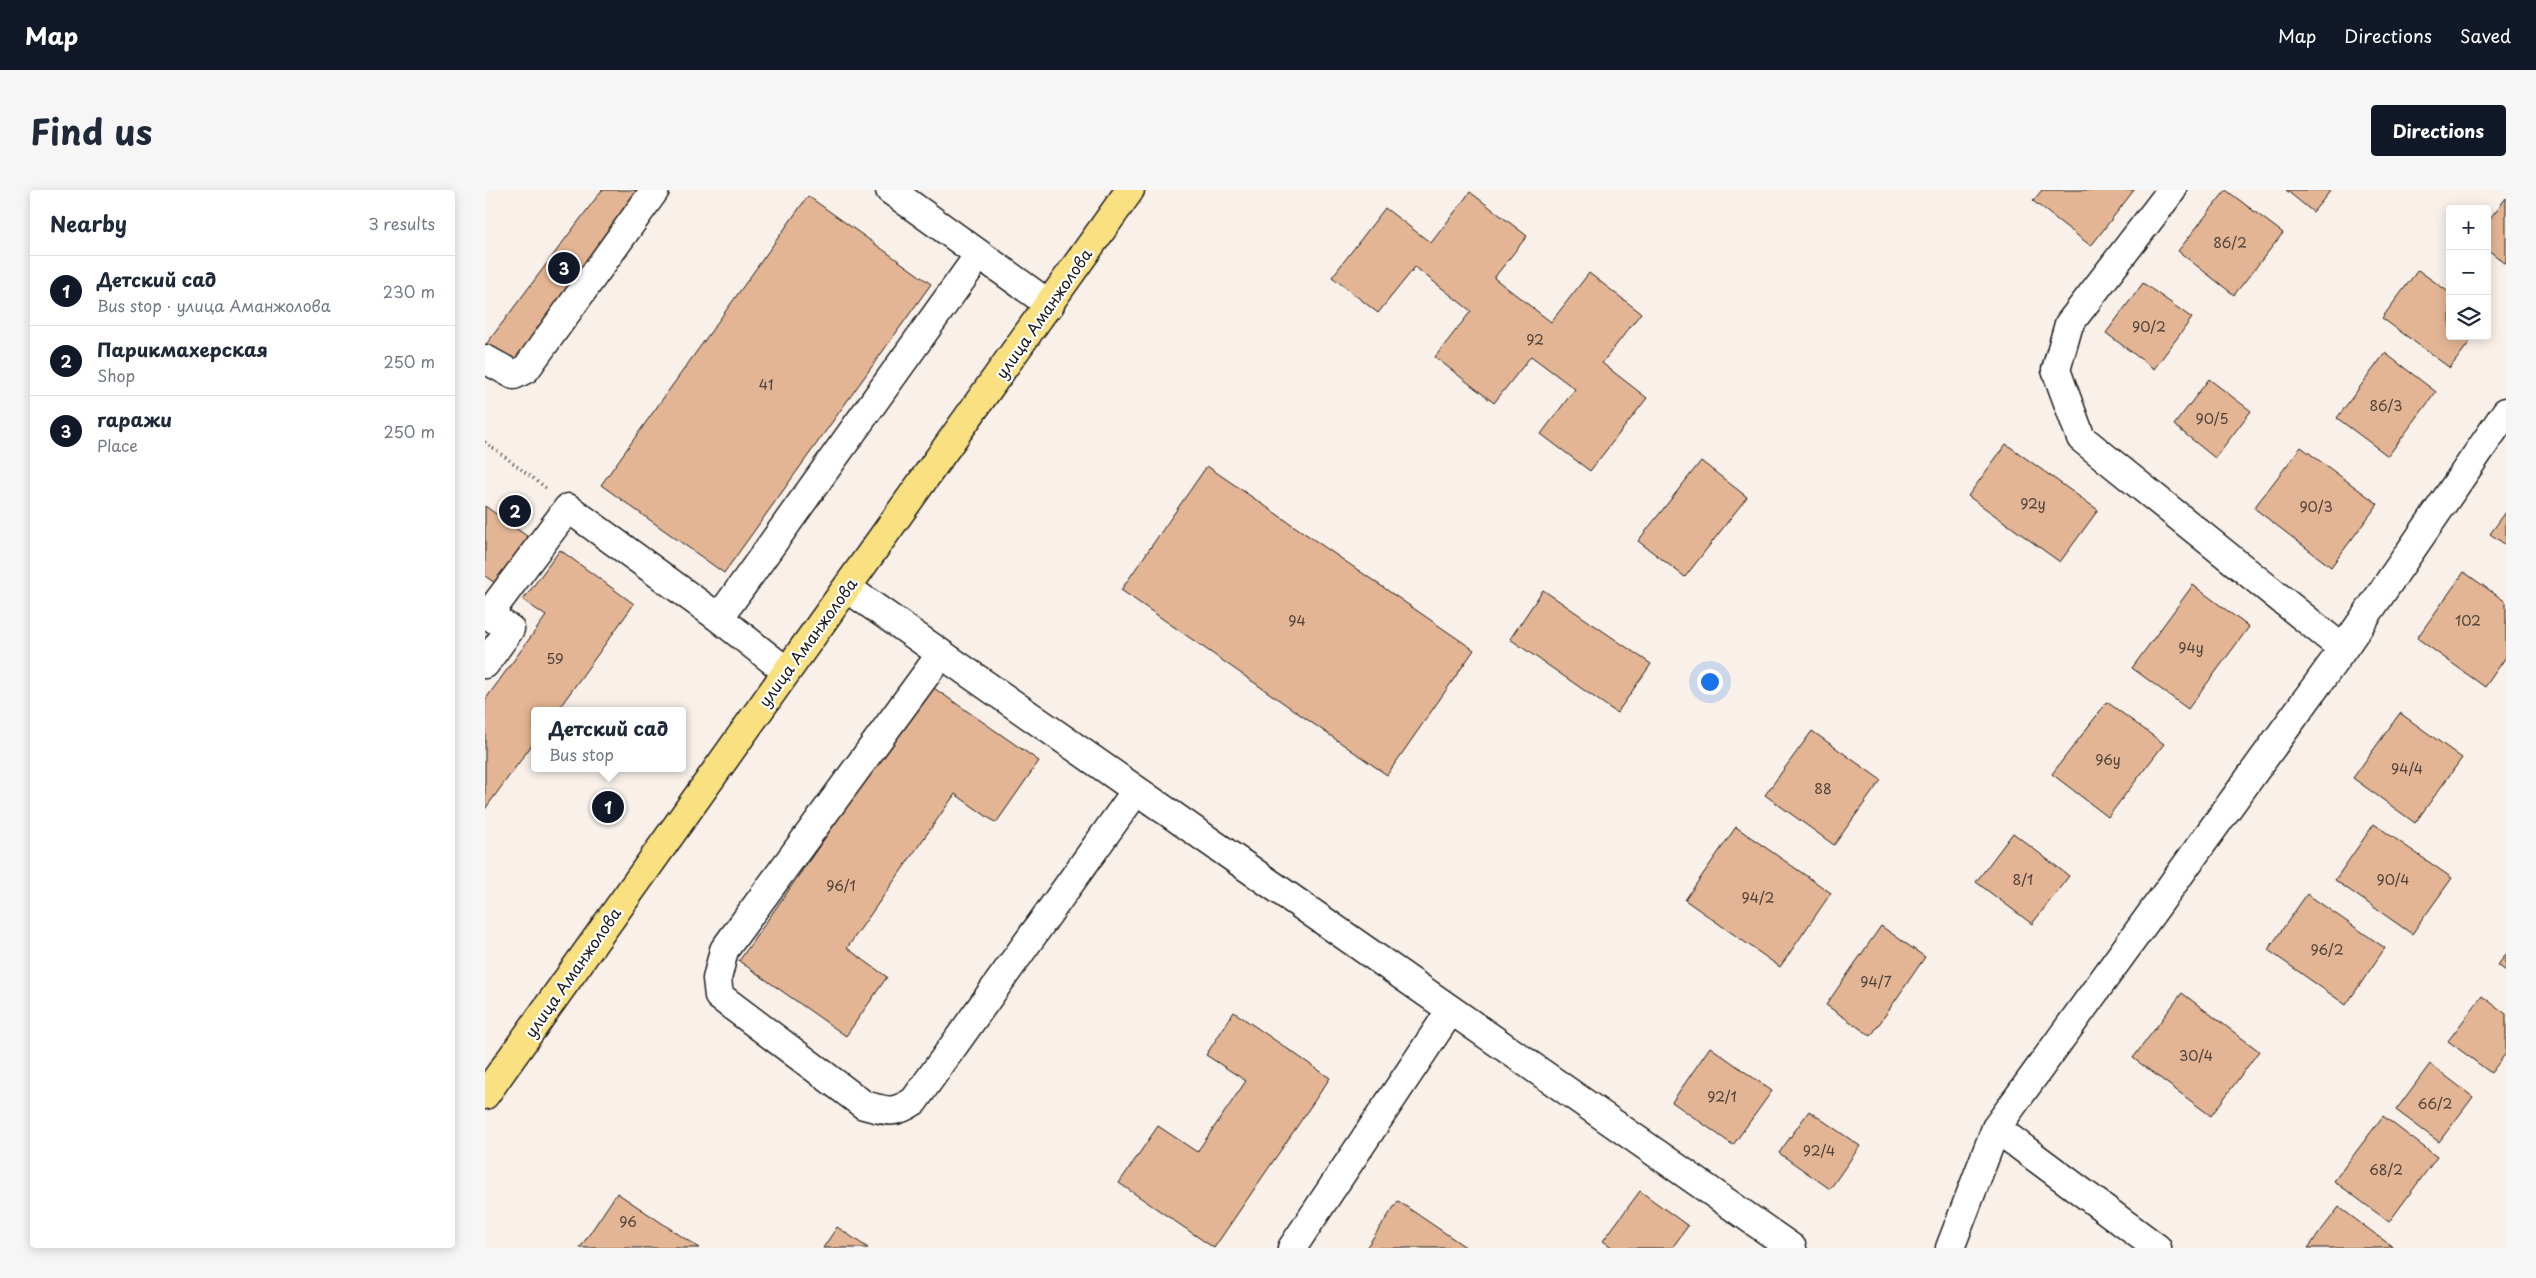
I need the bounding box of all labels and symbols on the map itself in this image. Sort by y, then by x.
house number: 86/2 [2213,232,2247,253]
street label: улица Аманжолова [989,243,1097,383]
pin: 3 [548,249,580,287]
house number: 90/2 [2132,316,2166,337]
house number: 92 [1526,329,1544,350]
house number: 41 [759,374,773,395]
house number: 86/3 [2369,395,2403,416]
house number: 90/5 [2195,408,2229,429]
pin: 2 [499,492,531,530]
house number: 92у [2020,493,2046,514]
house number: 90/3 [2299,496,2333,517]
street label: улица Аманжолова [752,573,862,711]
house number: 94 [1288,610,1306,631]
house number: 102 [2455,610,2481,631]
house number: 94у [2178,637,2204,658]
house number: 59 [546,648,564,669]
your location [1697,669,1723,695]
house number: 96у [2095,749,2121,770]
house number: 94/4 [2391,758,2423,779]
house number: 88 [1814,778,1832,799]
pin: 1 [592,788,624,826]
house number: 8/1 [2013,869,2033,890]
house number: 90/4 [2377,869,2409,890]
house number: 96/1 [826,875,856,896]
house number: 94/2 [1742,887,1775,908]
street label: улица Аманжолова [518,902,626,1042]
house number: 96/2 [2310,939,2344,960]
house number: 94/7 [1860,971,1892,992]
house number: 30/4 [2179,1045,2213,1066]
house number: 92/1 [1707,1086,1737,1107]
house number: 66/2 [2418,1093,2453,1114]
house number: 92/4 [1803,1140,1835,1161]
house number: 68/2 [2369,1159,2403,1180]
house number: 96 [619,1211,637,1232]

